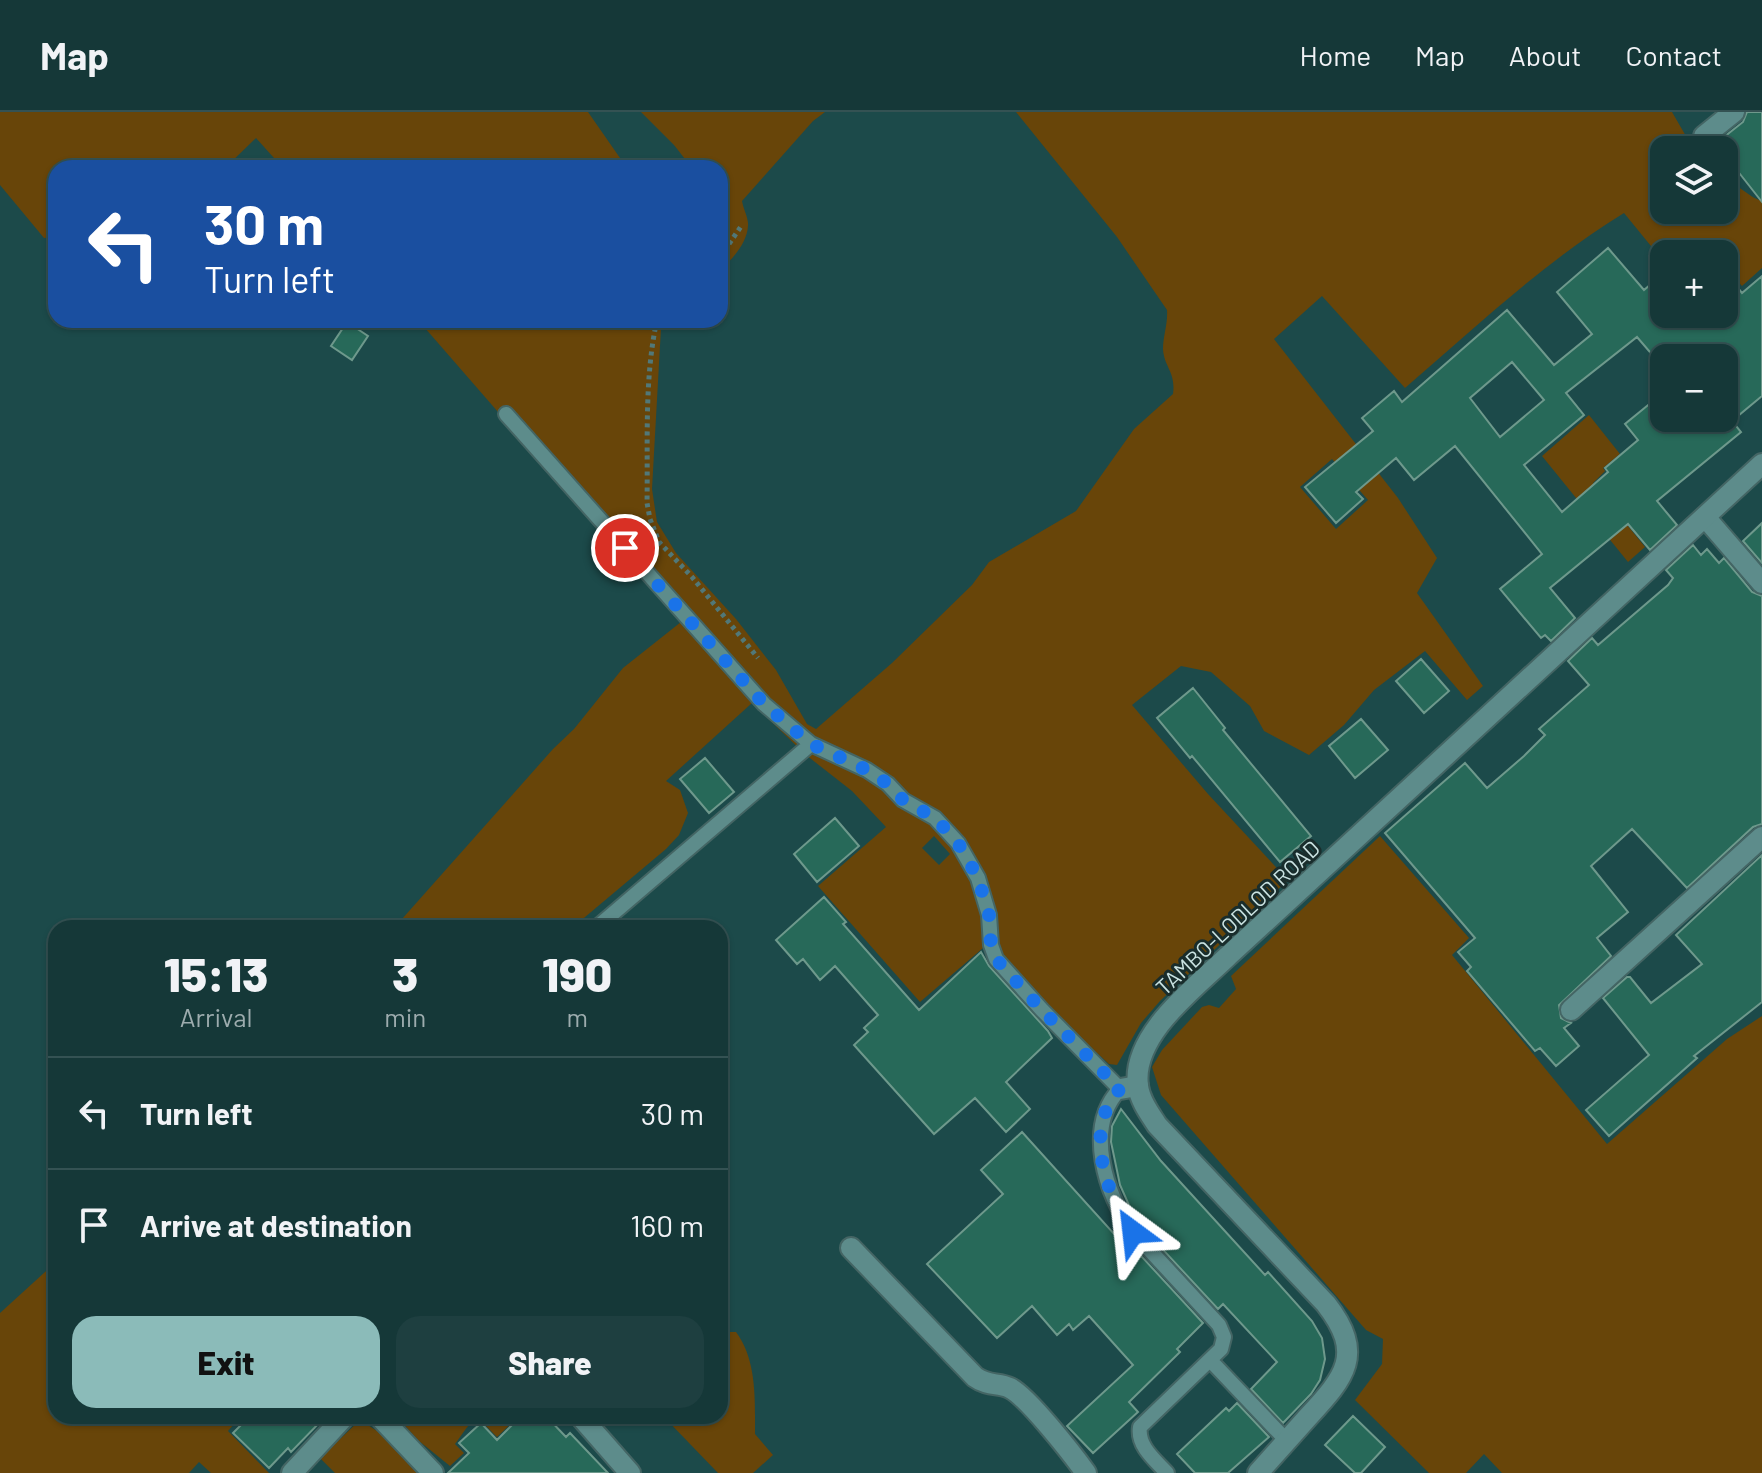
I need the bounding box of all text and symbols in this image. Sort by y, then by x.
text: Map [40,32,109,78]
text: Home [1300,38,1371,72]
text: Map [1415,38,1465,72]
text: About [1509,38,1581,72]
text: Contact [1625,38,1722,72]
map controls [1650,136,1738,432]
button: layers [1650,136,1738,224]
text: 30 m [204,189,324,256]
icon: left [72,192,176,296]
button: + [1650,240,1738,328]
text: Turn left [204,257,335,300]
button: − [1650,344,1738,432]
pin [591,514,659,582]
icon: arrive [603,526,647,570]
street label: TAMBO-LODLOD ROAD [1150,834,1324,1000]
text: 15:13 [164,944,268,1002]
text: 3 [392,944,418,1002]
text: 190 [542,944,612,1002]
text: Arrival [180,1001,252,1032]
text: min [384,1001,426,1032]
text: m [566,1001,588,1032]
icon: left [72,1091,116,1135]
text: Turn left [140,1095,253,1131]
text: 30 m [641,1095,704,1131]
position arrow [1091,1190,1175,1274]
icon: arrive [72,1203,116,1247]
text: Arrive at destination [140,1207,412,1243]
text: 160 m [630,1207,704,1243]
button: Exit [72,1316,380,1408]
button: Share [396,1316,704,1408]

